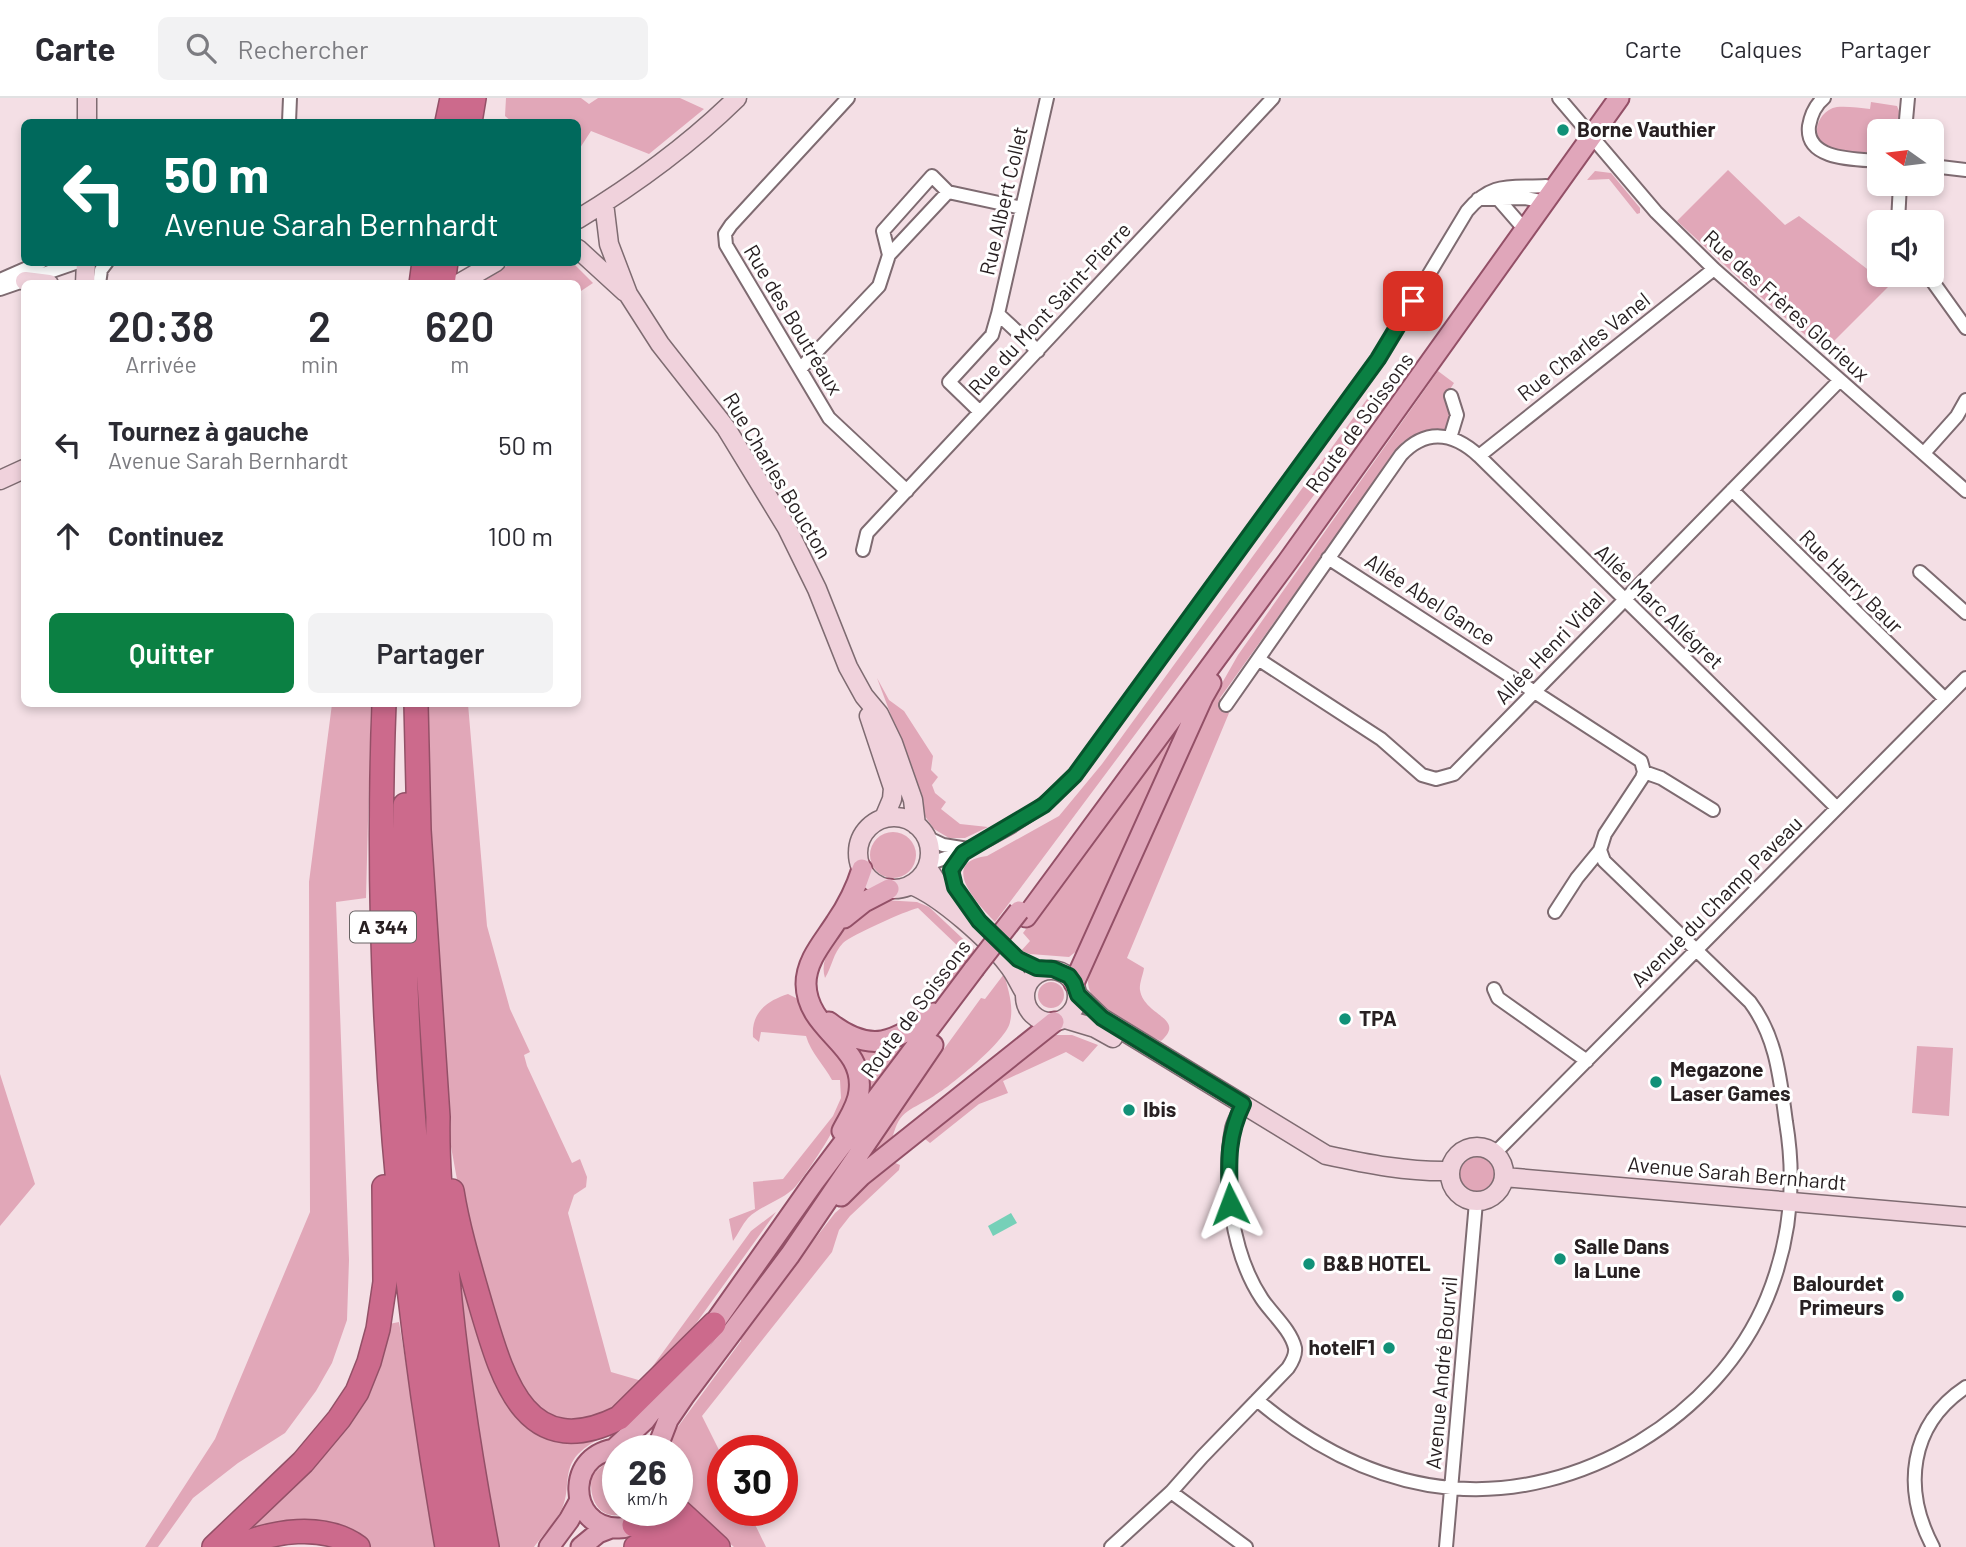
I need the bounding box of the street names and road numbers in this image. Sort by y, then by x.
street label: Rue Albert Collet [973,124,1032,277]
street label: Rue du Mont Saint-Pierre [962,217,1135,399]
street label: Rue des Frères Glorieux [1699,224,1875,386]
street label: Rue des Boutréaux [740,240,849,399]
street label: Rue Charles Vanel [1512,286,1654,405]
street label: Route de Soissons [1300,347,1418,497]
street label: Rue Charles Boucton [719,388,838,563]
street label: Rue Harry Baur [1795,524,1909,638]
street label: Allée Marc Allégret [1591,538,1729,673]
street label: Allée Abel Gance [1361,547,1501,650]
street label: Allée Henri Vidal [1489,585,1609,709]
street label: Avenue du Champ Paveau [1625,810,1807,992]
road number: A 344 [350,912,416,942]
street label: Route de Soissons [855,934,975,1082]
street label: Avenue Sarah Bernhardt [1627,1150,1848,1195]
street label: Avenue André Bourvil [1420,1275,1461,1470]

